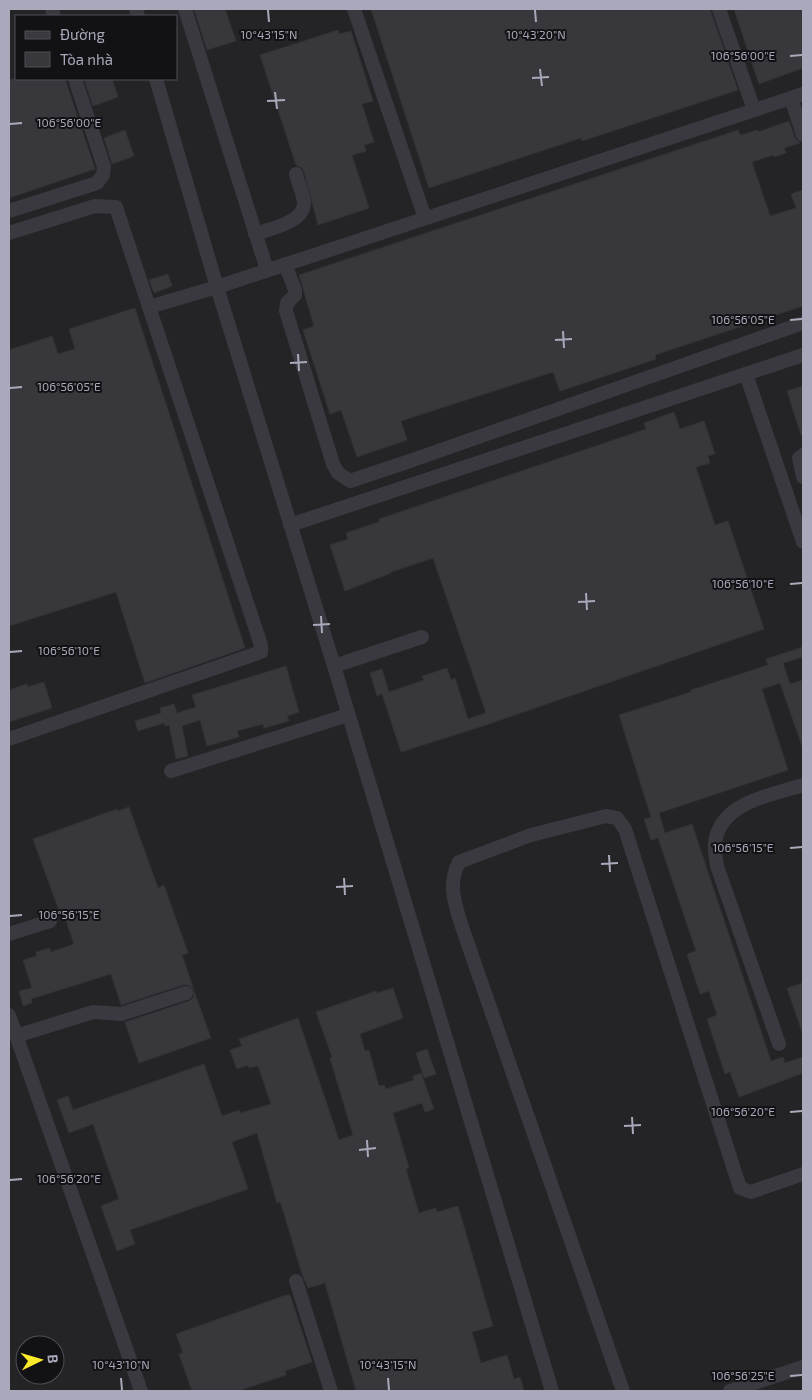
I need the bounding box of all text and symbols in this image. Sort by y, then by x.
legend [15,15,178,80]
text: Đường [60,25,105,43]
text: 10°43'15"N [241,27,297,41]
text: 10°43'20"N [506,27,566,41]
text: 106°56'00"E [711,48,776,62]
text: Tòa nhà [60,50,113,68]
text: 106°56'00"E [37,115,102,129]
text: 106°56'05"E [711,312,775,326]
text: 106°56'05"E [37,379,101,393]
text: 106°56'10"E [712,576,774,590]
text: 106°56'10"E [38,643,100,657]
text: 106°56'15"E [712,840,774,854]
text: 106°56'15"E [38,907,100,921]
text: 106°56'20"E [711,1104,775,1118]
text: 106°56'20"E [37,1171,101,1185]
north arrow [15,1335,65,1385]
text: B [45,1354,62,1364]
text: 10°43'10"N [92,1357,150,1371]
text: 10°43'15"N [360,1357,416,1371]
text: 106°56'25"E [711,1368,775,1382]

